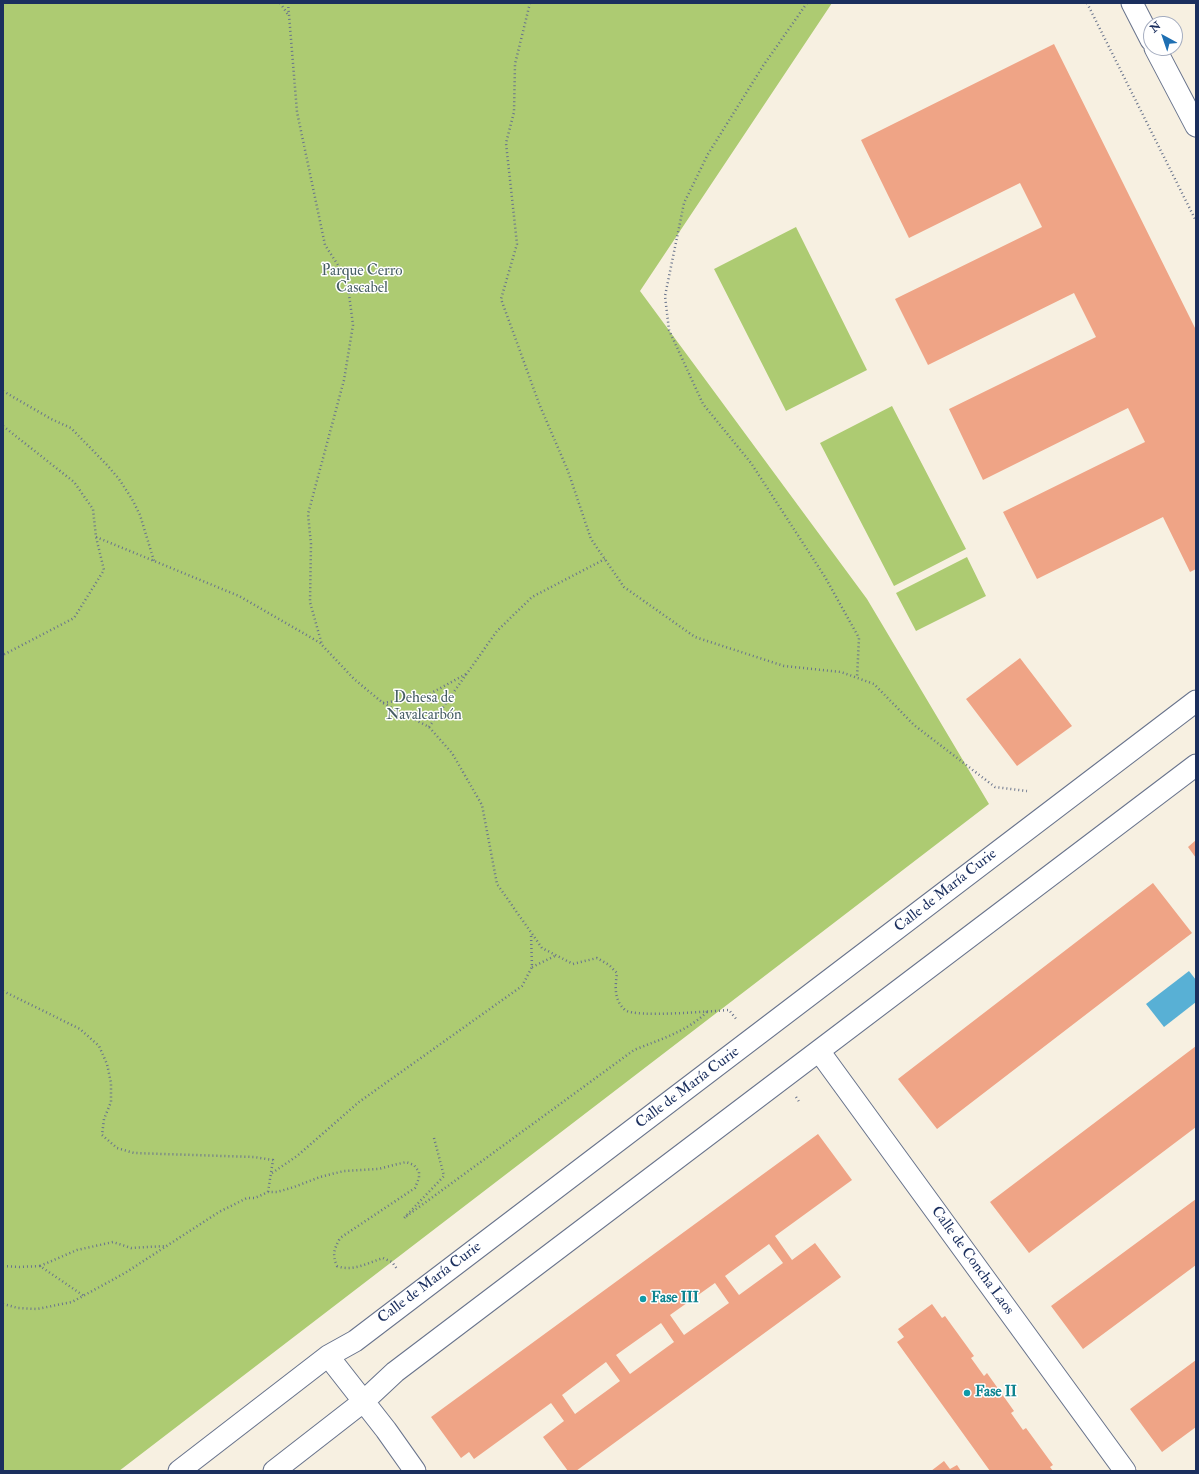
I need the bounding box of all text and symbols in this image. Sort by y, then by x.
north arrow [1143,16,1183,56]
text: N [1148,19,1164,35]
park label: Parque Cerro Cascabel [322,263,402,298]
park label: Dehesa de Navalcarbón [386,690,462,725]
street label: Calle de María Curie [891,845,1001,937]
street label: Calle de María Curie [633,1043,743,1133]
street label: Calle de Concha Laos [927,1203,1017,1319]
street label: Calle de María Curie [375,1238,485,1328]
place label: Fase III [651,1290,699,1308]
marker: Fase III [638,1294,648,1304]
place label: Fase II [975,1384,1017,1402]
marker: Fase II [962,1388,972,1398]

